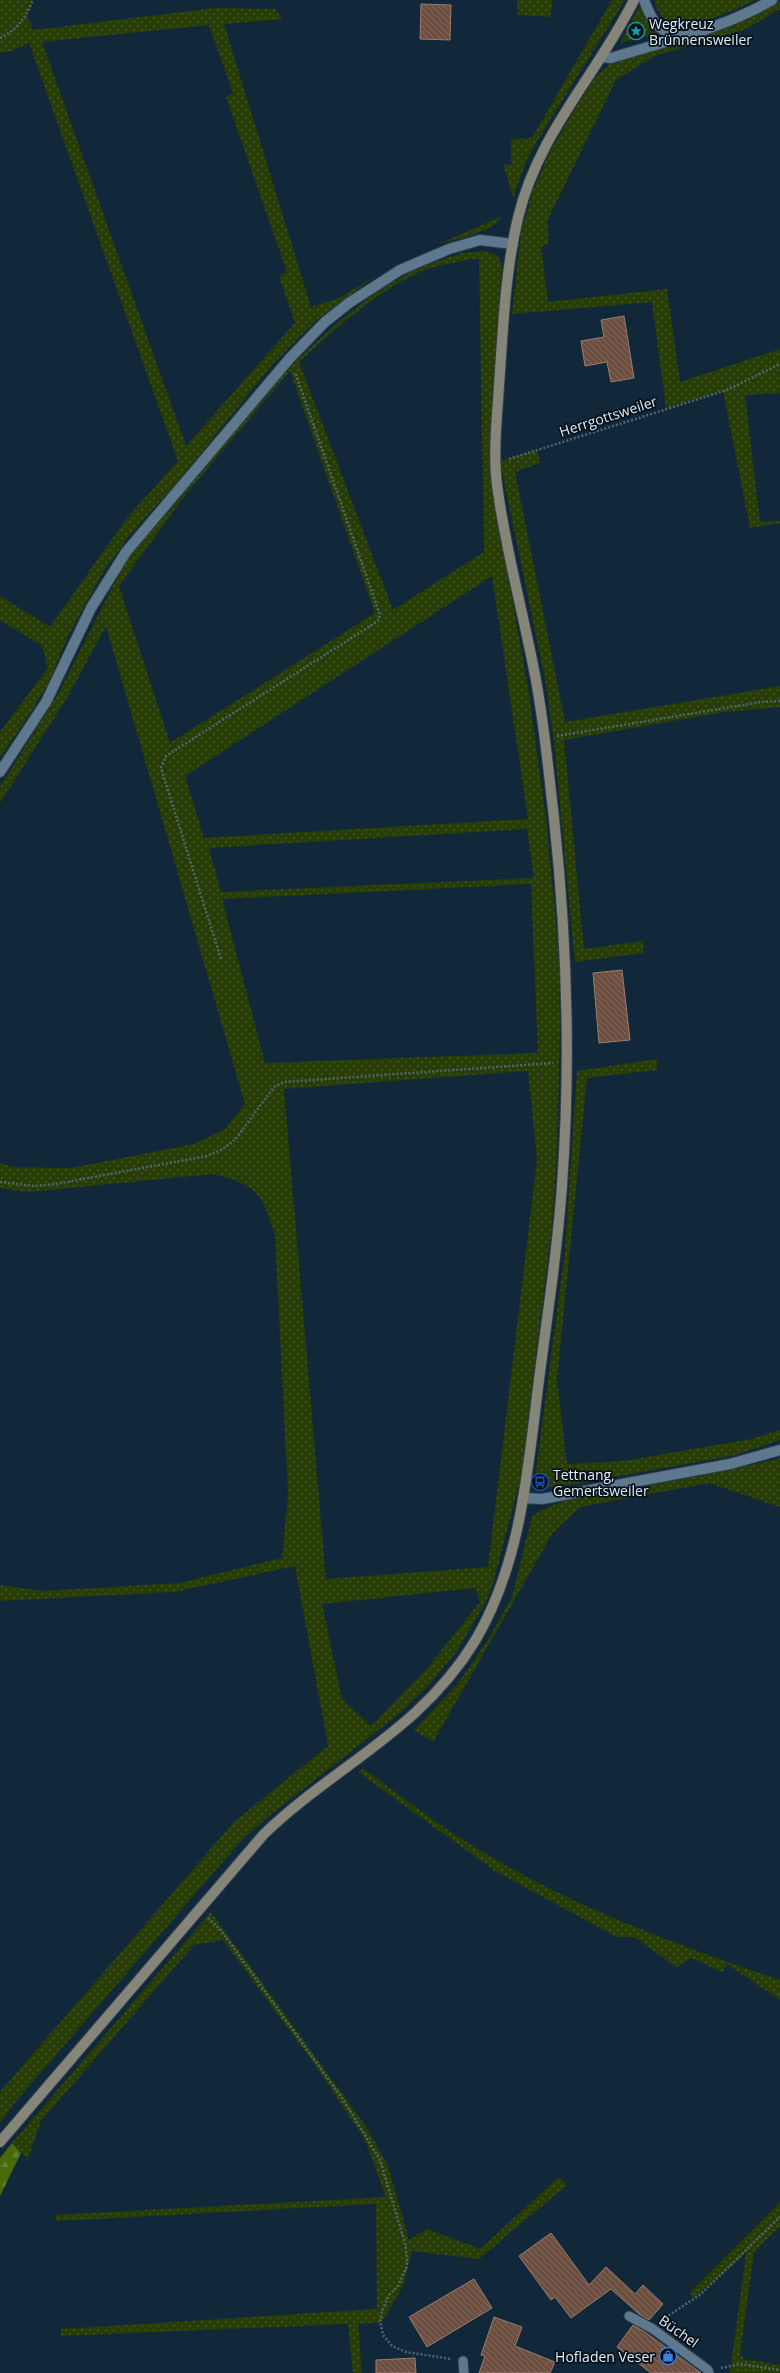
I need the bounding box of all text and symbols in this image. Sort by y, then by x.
place label: Wegkreuz Brünnensweiler [649,14,752,49]
place icon: Wegkreuz Brünnensweiler [626,21,646,41]
street label: Herrgottsweiler [557,391,660,441]
place label: Tettnang, Gemertsweiler [553,1465,649,1500]
bus stop icon: Tettnang, Gemertsweiler [530,1472,550,1492]
street label: Büchel [655,2311,703,2351]
shop icon: Hofladen Veser [658,2346,678,2366]
place label: Hofladen Veser [555,2347,655,2366]

